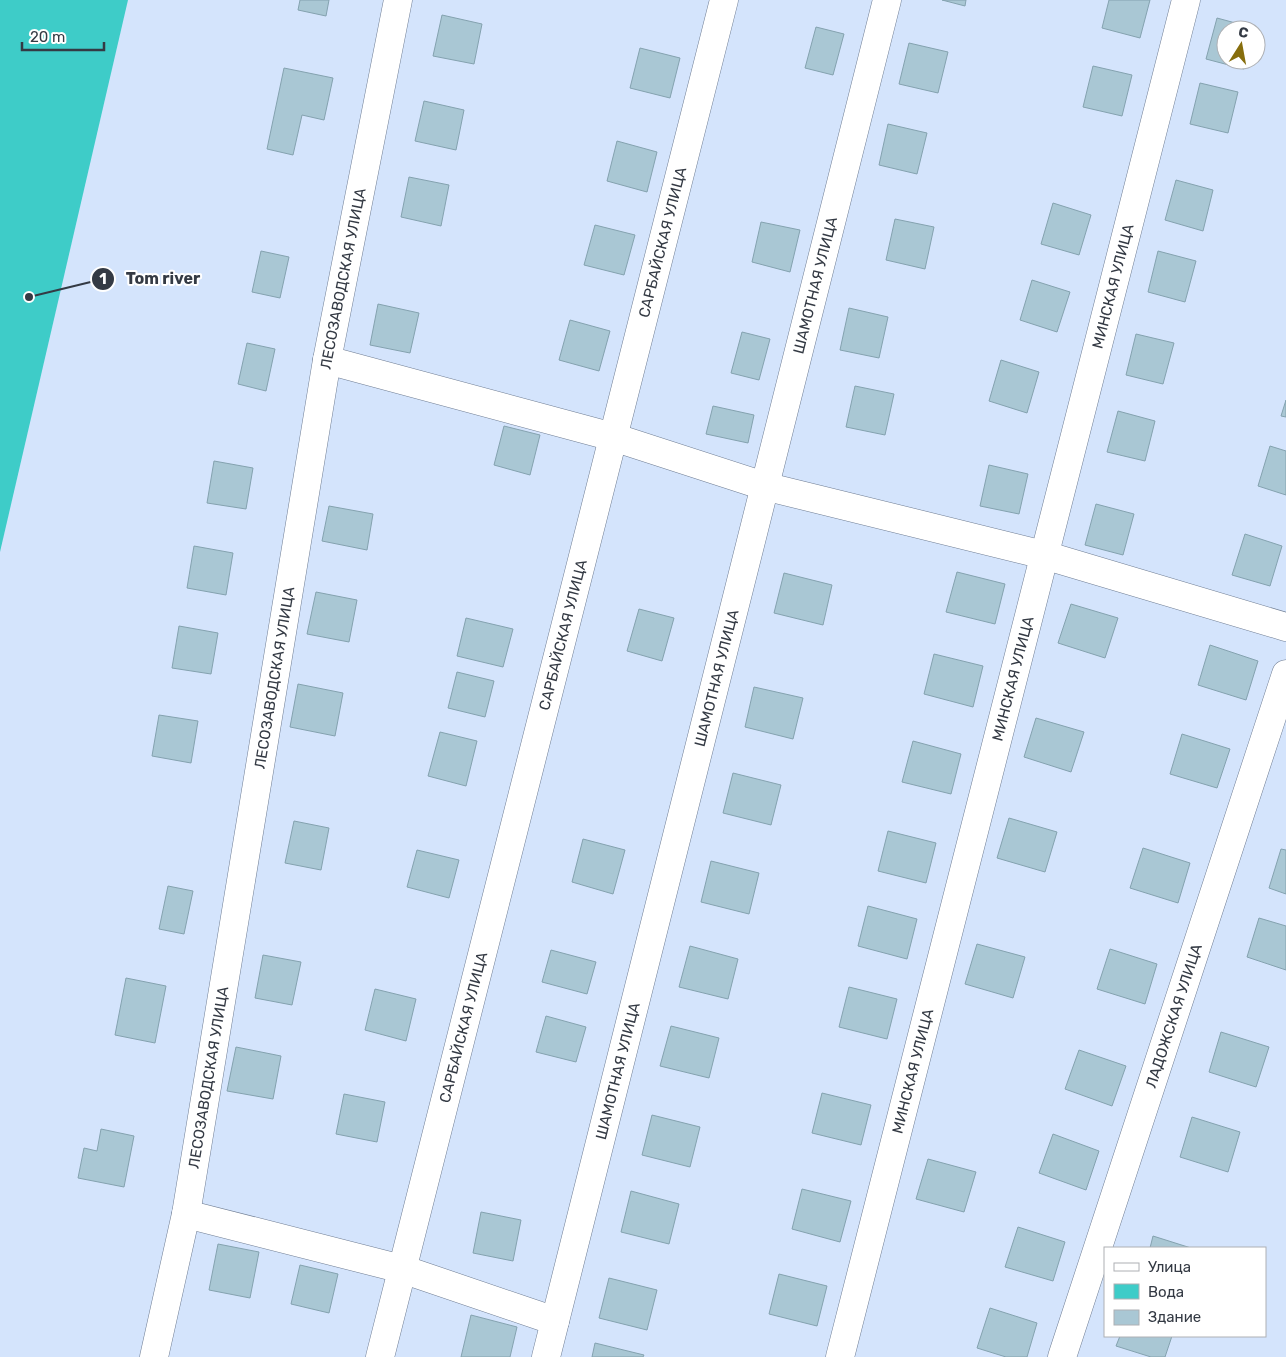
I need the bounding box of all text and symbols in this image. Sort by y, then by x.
scale bar [22,20,105,52]
north arrow [1216,20,1266,70]
text: С [1237,23,1250,42]
text: 20 m [30,28,65,46]
street label: САРБАЙСКАЯ УЛИЦА [635,165,690,320]
street label: ЛЕСОЗАВОДСКАЯ УЛИЦА [317,186,370,371]
street label: ШАМОТНАЯ УЛИЦА [789,215,841,356]
street label: МИНСКАЯ УЛИЦА [1088,222,1138,351]
callout: Tom river [91,263,210,294]
text: Tom river [126,269,201,288]
text: 1 [99,270,107,288]
street label: САРБАЙСКАЯ УЛИЦА [535,558,591,712]
street label: ЛЕСОЗАВОДСКАЯ УЛИЦА [251,585,298,770]
street label: ШАМОТНАЯ УЛИЦА [691,608,742,749]
street label: МИНСКАЯ УЛИЦА [988,614,1038,743]
street label: ЛАДОЖСКАЯ УЛИЦА [1142,941,1206,1090]
street label: САРБАЙСКАЯ УЛИЦА [436,950,491,1105]
street label: ЛЕСОЗАВОДСКАЯ УЛИЦА [185,985,232,1170]
street label: ШАМОТНАЯ УЛИЦА [592,1000,644,1141]
street label: МИНСКАЯ УЛИЦА [888,1007,937,1135]
legend [1104,1247,1266,1337]
text: Улица [1148,1258,1191,1276]
text: Вода [1148,1283,1184,1301]
text: Здание [1148,1308,1201,1326]

